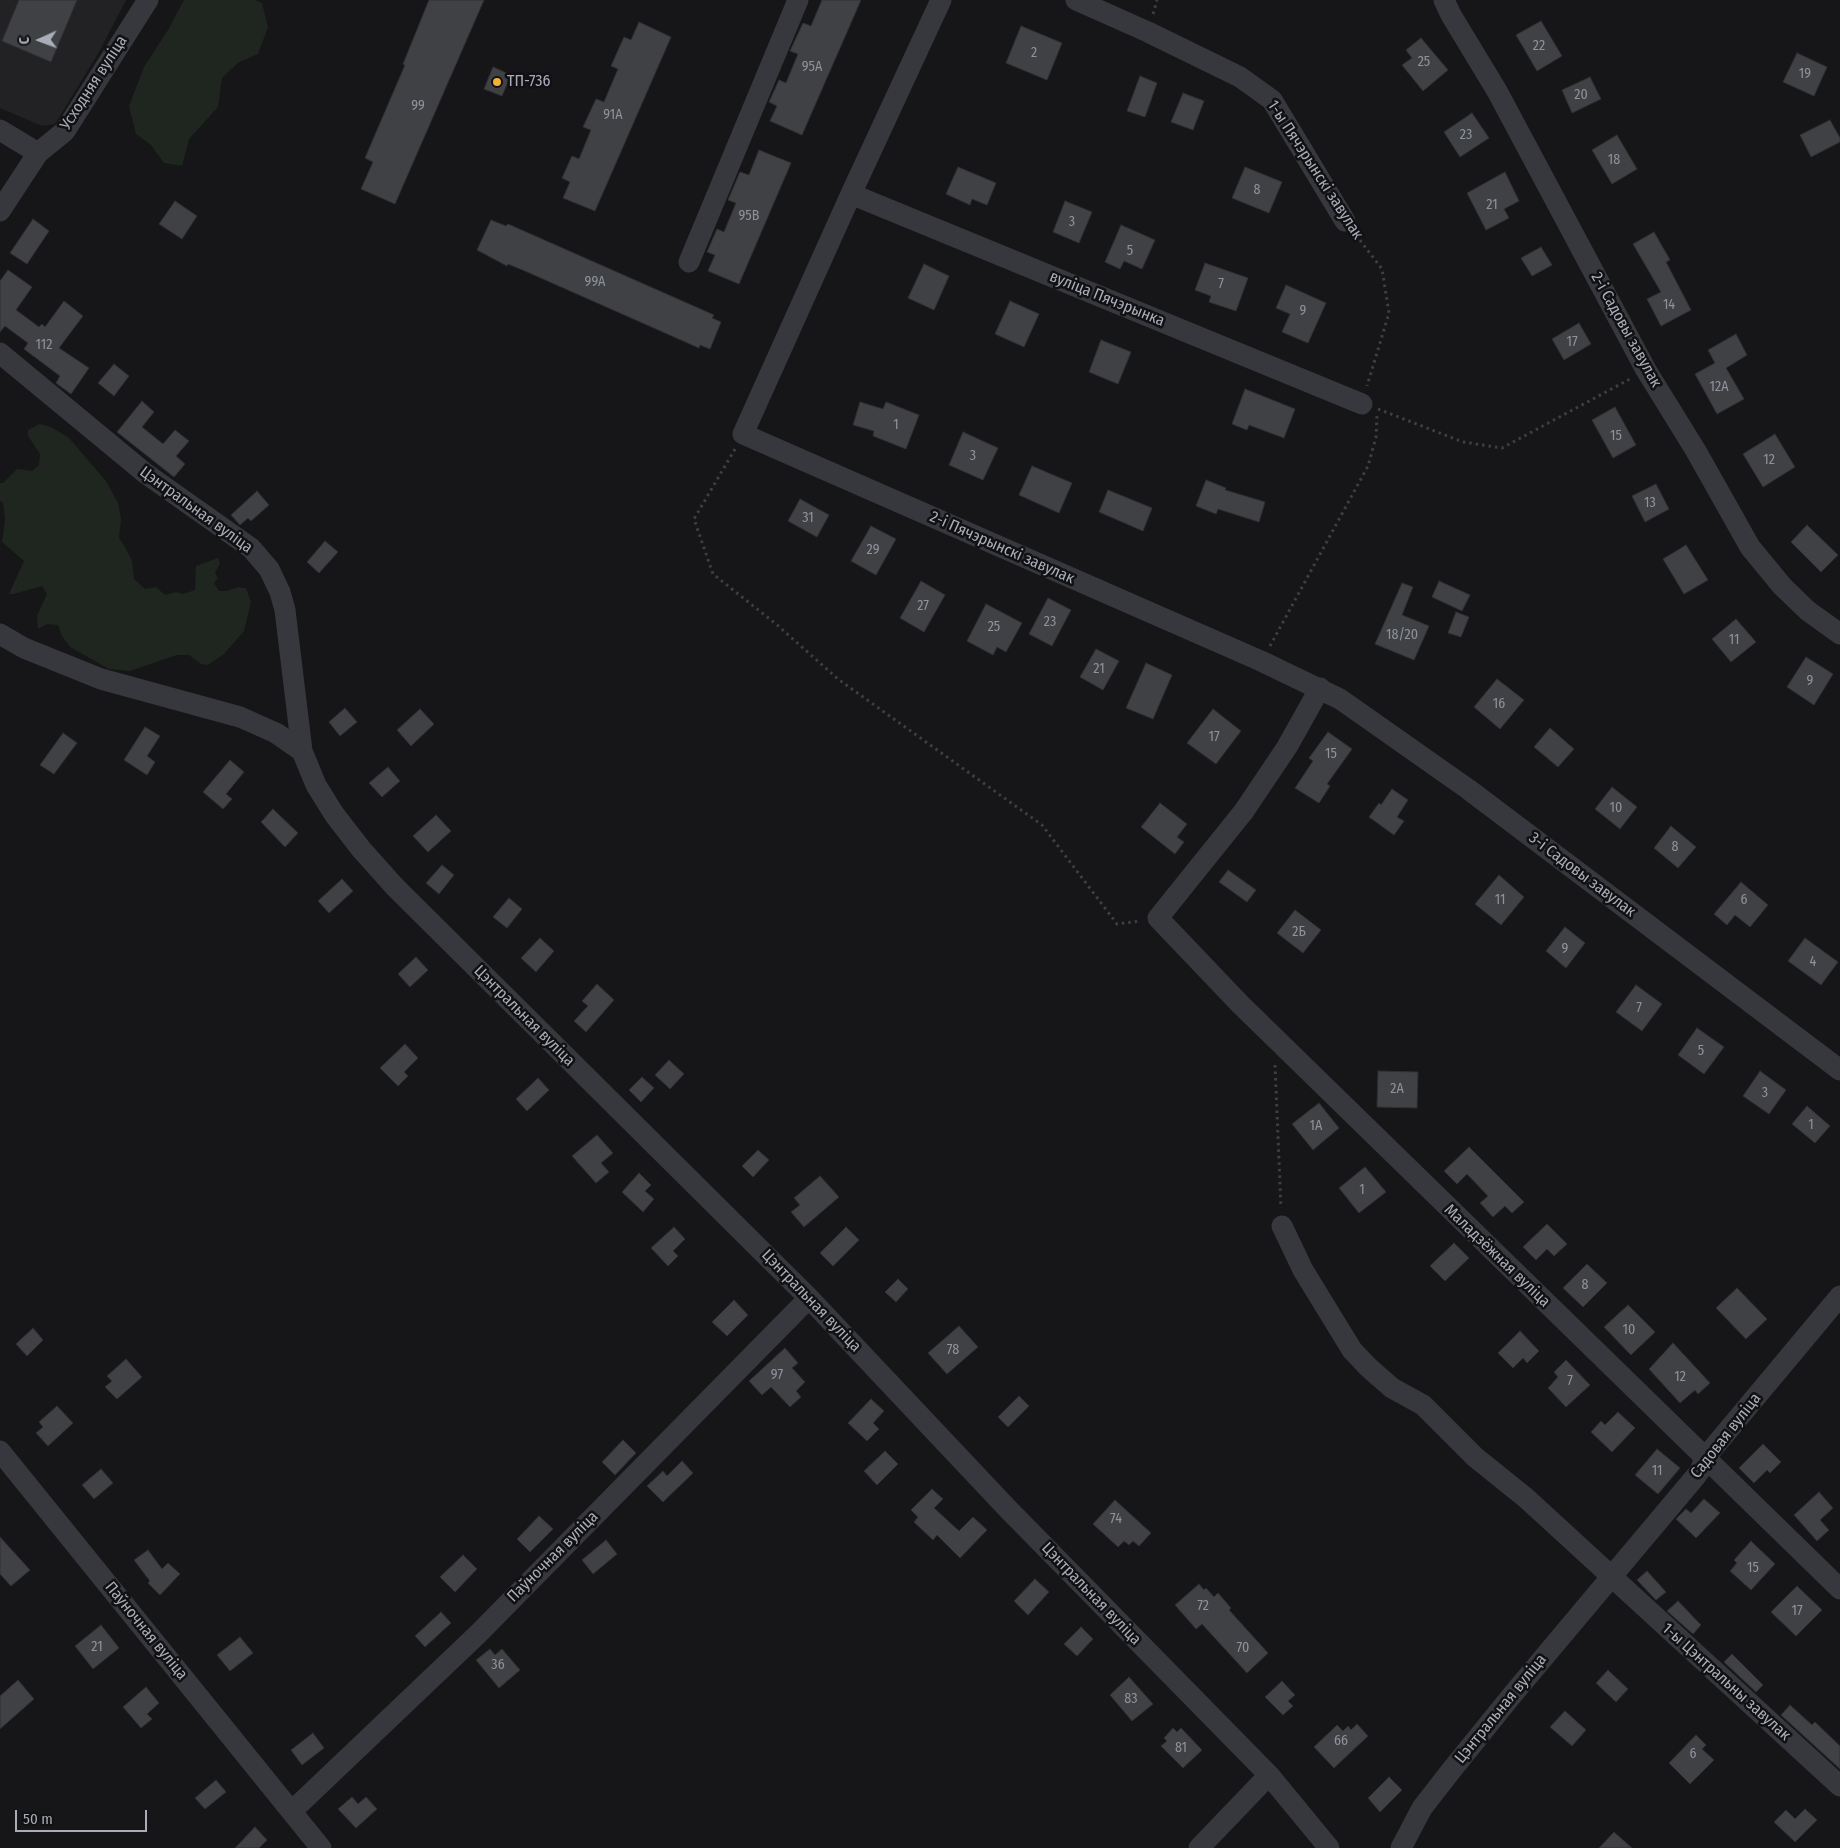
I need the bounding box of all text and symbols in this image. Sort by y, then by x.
north arrow [15,15,65,65]
street label: Усходняя вуліца [56,32,132,134]
text: С [16,37,33,45]
house number: 22 [1533,38,1545,54]
house number: 2 [1031,45,1037,61]
house number: 25 [1418,54,1430,70]
house number: 95А [802,59,822,75]
house number: 19 [1799,66,1811,82]
place label: ТП-736 [507,72,551,92]
marker: ТП-736 [491,76,503,88]
house number: 20 [1574,87,1588,103]
street label: 1-ы Пячэрынскі завулак [1263,97,1367,243]
house number: 99 [411,98,425,114]
house number: 91А [603,107,623,123]
house number: 23 [1460,127,1472,143]
house number: 18 [1608,152,1620,168]
house number: 8 [1254,182,1260,198]
house number: 21 [1486,197,1498,213]
house number: 95В [739,208,759,224]
house number: 3 [1069,214,1075,230]
house number: 5 [1127,243,1133,259]
street label: вуліца Пячэрынка [1047,267,1167,331]
street label: 2-і Садовы завулак [1586,269,1666,391]
house number: 99А [585,274,605,290]
house number: 7 [1218,276,1224,292]
house number: 14 [1663,297,1675,313]
house number: 9 [1300,303,1306,319]
house number: 17 [1566,334,1578,350]
house number: 112 [36,337,52,353]
house number: 12А [1710,379,1728,395]
house number: 1 [893,417,899,433]
house number: 15 [1610,428,1622,444]
house number: 3 [970,448,976,464]
house number: 12 [1763,452,1775,468]
street label: Цэнтральная вуліца [136,463,256,557]
house number: 13 [1644,495,1656,511]
street label: 2-і Пячэрынскі завулак [927,507,1077,589]
house number: 31 [802,510,814,526]
house number: 29 [867,542,879,558]
house number: 27 [917,598,929,614]
house number: 23 [1044,614,1056,630]
house number: 25 [988,619,1000,635]
house number: 18/20 [1386,627,1418,643]
house number: 11 [1729,632,1739,648]
house number: 21 [1093,661,1105,677]
house number: 9 [1807,673,1813,689]
house number: 16 [1493,696,1505,712]
house number: 17 [1208,729,1220,745]
house number: 15 [1325,746,1337,762]
house number: 10 [1610,800,1622,816]
street label: 3-і Садовы завулак [1525,829,1639,921]
house number: 8 [1672,839,1678,855]
house number: 11 [1495,892,1505,908]
house number: 6 [1741,892,1747,908]
house number: 2Б [1292,924,1306,940]
house number: 9 [1562,941,1568,957]
house number: 4 [1810,954,1816,970]
street label: Цэнтральная вуліца [470,962,578,1070]
house number: 7 [1636,1000,1642,1016]
house number: 5 [1698,1043,1704,1059]
house number: 2А [1390,1081,1404,1097]
house number: 3 [1762,1085,1768,1101]
house number: 1 [1808,1117,1814,1133]
house number: 1А [1310,1118,1322,1134]
house number: 1 [1359,1182,1365,1198]
street label: Маладзёжная вуліца [1440,1201,1554,1311]
street label: Цэнтральная вуліца [757,1246,865,1356]
house number: 8 [1582,1277,1588,1293]
house number: 10 [1623,1322,1635,1338]
house number: 78 [947,1342,959,1358]
house number: 97 [771,1367,783,1383]
house number: 12 [1674,1369,1686,1385]
house number: 7 [1567,1373,1573,1389]
street label: Садовая вуліца [1687,1389,1765,1483]
house number: 11 [1652,1463,1662,1479]
street label: Паўночная вуліца [504,1508,602,1606]
house number: 74 [1110,1511,1122,1527]
street label: Цэнтральная вуліца [1037,1539,1145,1649]
house number: 15 [1747,1560,1759,1576]
street label: Паўночная вуліца [101,1578,191,1684]
house number: 72 [1197,1598,1209,1614]
house number: 17 [1791,1603,1803,1619]
street label: 1-ы Цэнтральны завулак [1658,1619,1794,1745]
house number: 21 [91,1639,103,1655]
house number: 70 [1237,1640,1249,1656]
street label: Цэнтральная вуліца [1451,1651,1551,1767]
house number: 36 [491,1657,505,1673]
house number: 83 [1124,1691,1138,1707]
house number: 66 [1334,1733,1348,1749]
house number: 81 [1175,1740,1187,1756]
house number: 6 [1690,1746,1696,1762]
scale bar [18,1800,150,1832]
text: 50 m [23,1810,53,1828]

